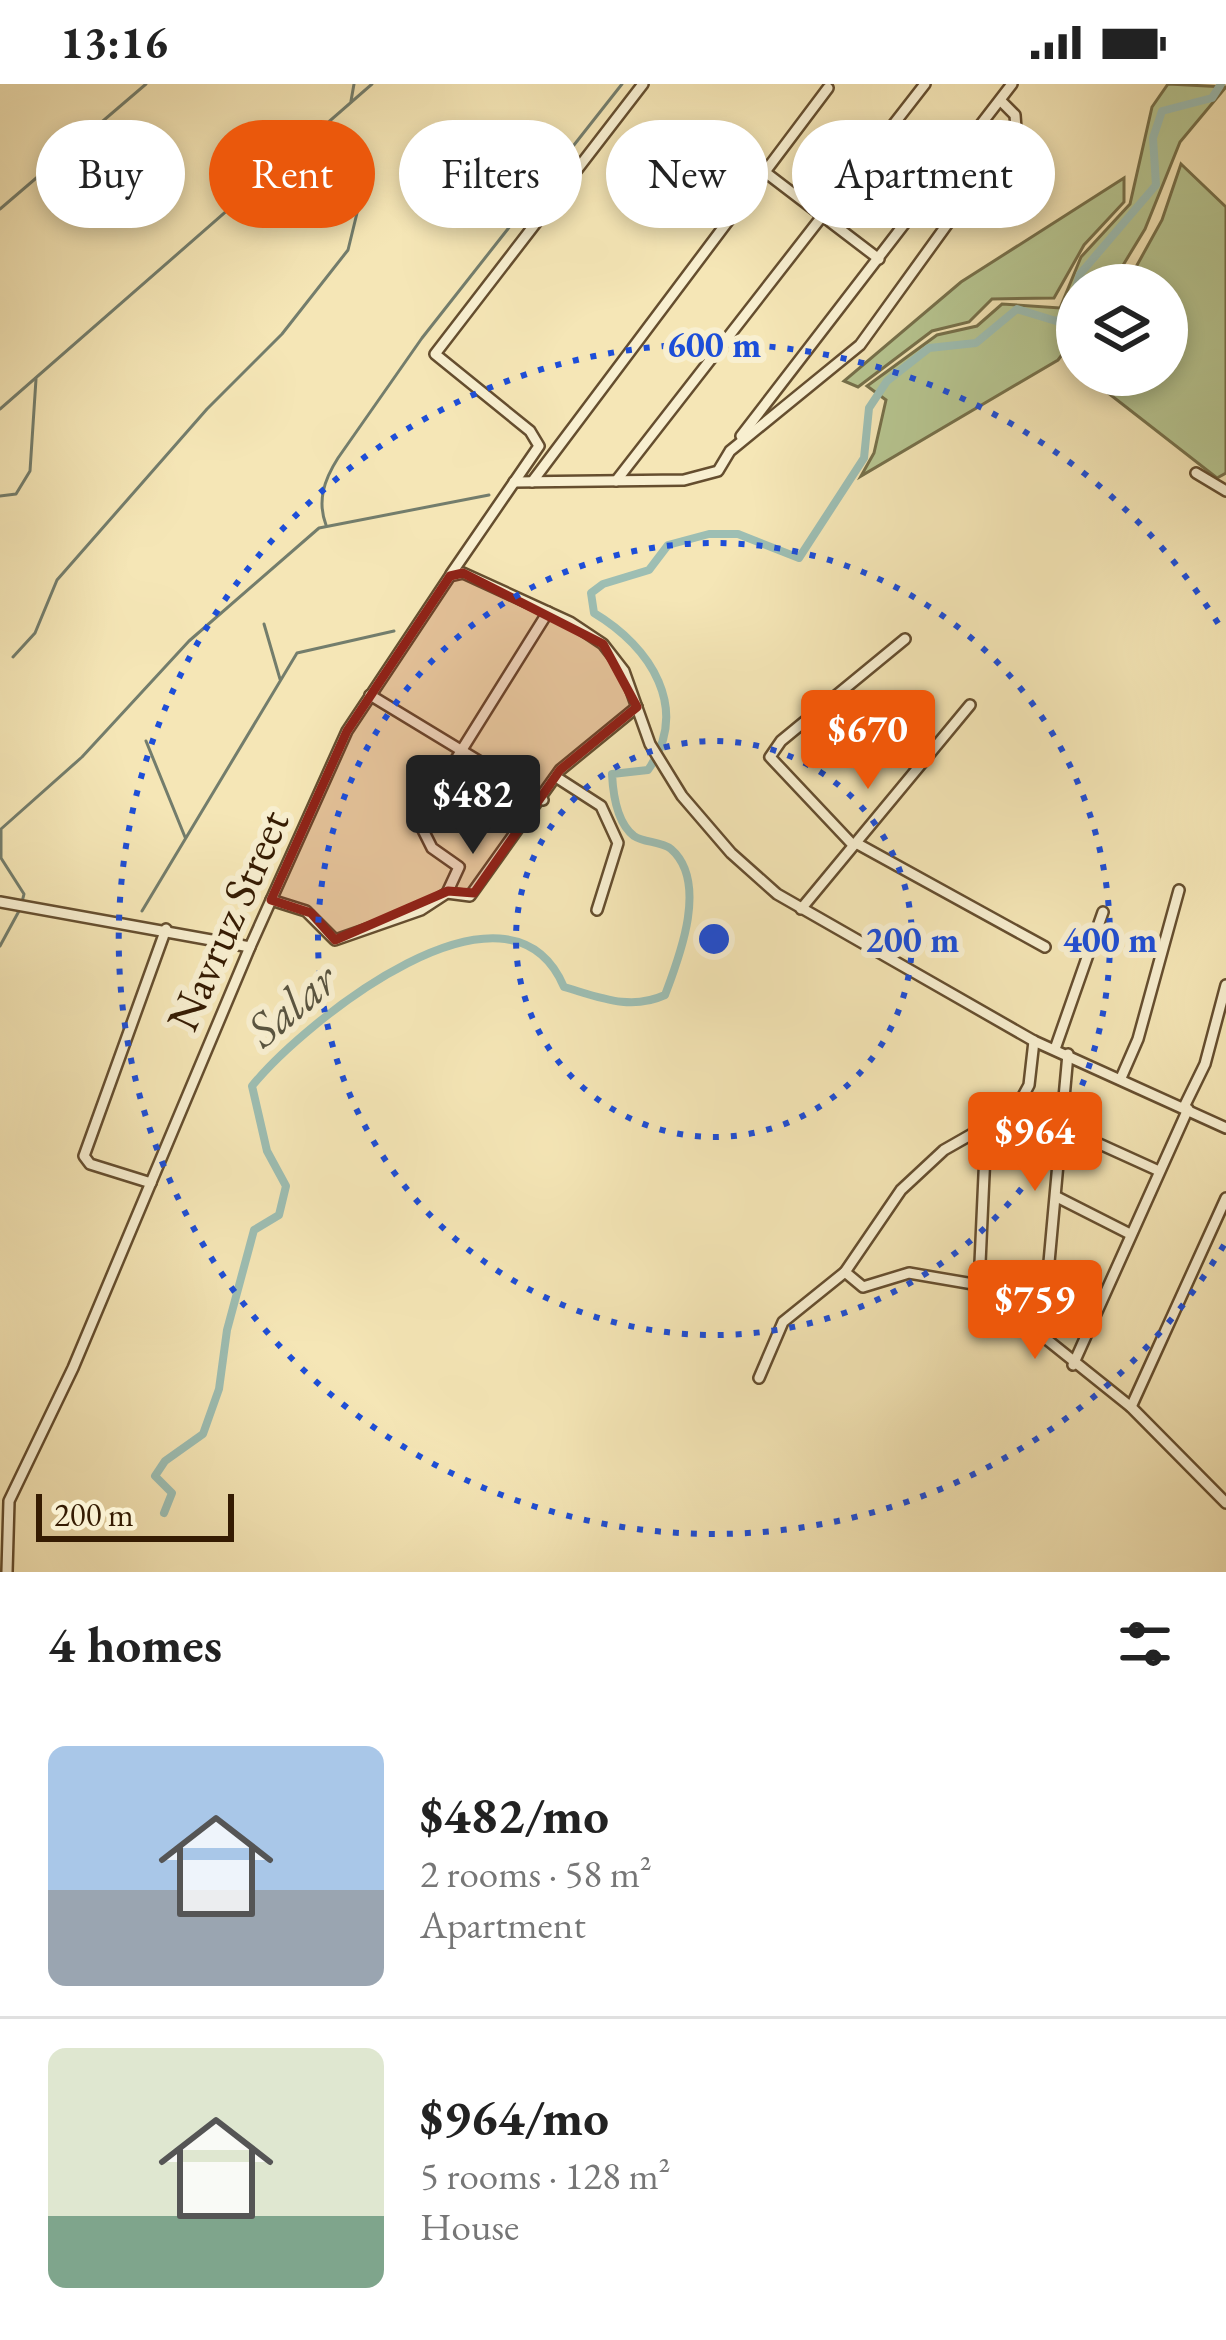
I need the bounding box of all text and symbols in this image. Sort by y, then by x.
text: 13:16 [60,13,168,71]
chip: Buy [36,120,185,228]
chip: Rent [209,120,375,228]
chip: Filters [399,120,582,228]
chip: New [606,120,768,228]
chip: Apartment [792,120,1055,228]
map controls [1056,264,1188,396]
button: layers [1056,264,1188,396]
text: 600 m [667,321,761,368]
pin: $670 [797,690,939,792]
text: $670 [828,703,908,754]
pin: $482 [402,755,544,857]
text: $482 [433,768,513,819]
street label: Navruz Street [153,800,301,1040]
text: 200 m [865,916,959,963]
text: 400 m [1063,916,1157,963]
centre of rings [693,918,735,960]
water label: Salar [232,946,351,1060]
pin: $964 [964,1092,1106,1194]
text: $964 [995,1105,1075,1156]
pin: $759 [964,1260,1106,1362]
text: $759 [995,1273,1075,1324]
scale bar [36,1488,234,1541]
text: 200 m [54,1493,134,1536]
text: 4 homes [48,1611,222,1677]
icon: filters [1112,1611,1178,1677]
text: $482/mo [420,1782,609,1848]
icon: home [144,1794,288,1938]
text: 2 rooms · 58 m² [420,1848,652,1899]
text: Apartment [420,1899,586,1950]
text: $964/mo [420,2084,609,2150]
icon: home [144,2096,288,2240]
text: 5 rooms · 128 m² [420,2150,671,2201]
text: House [420,2201,519,2252]

